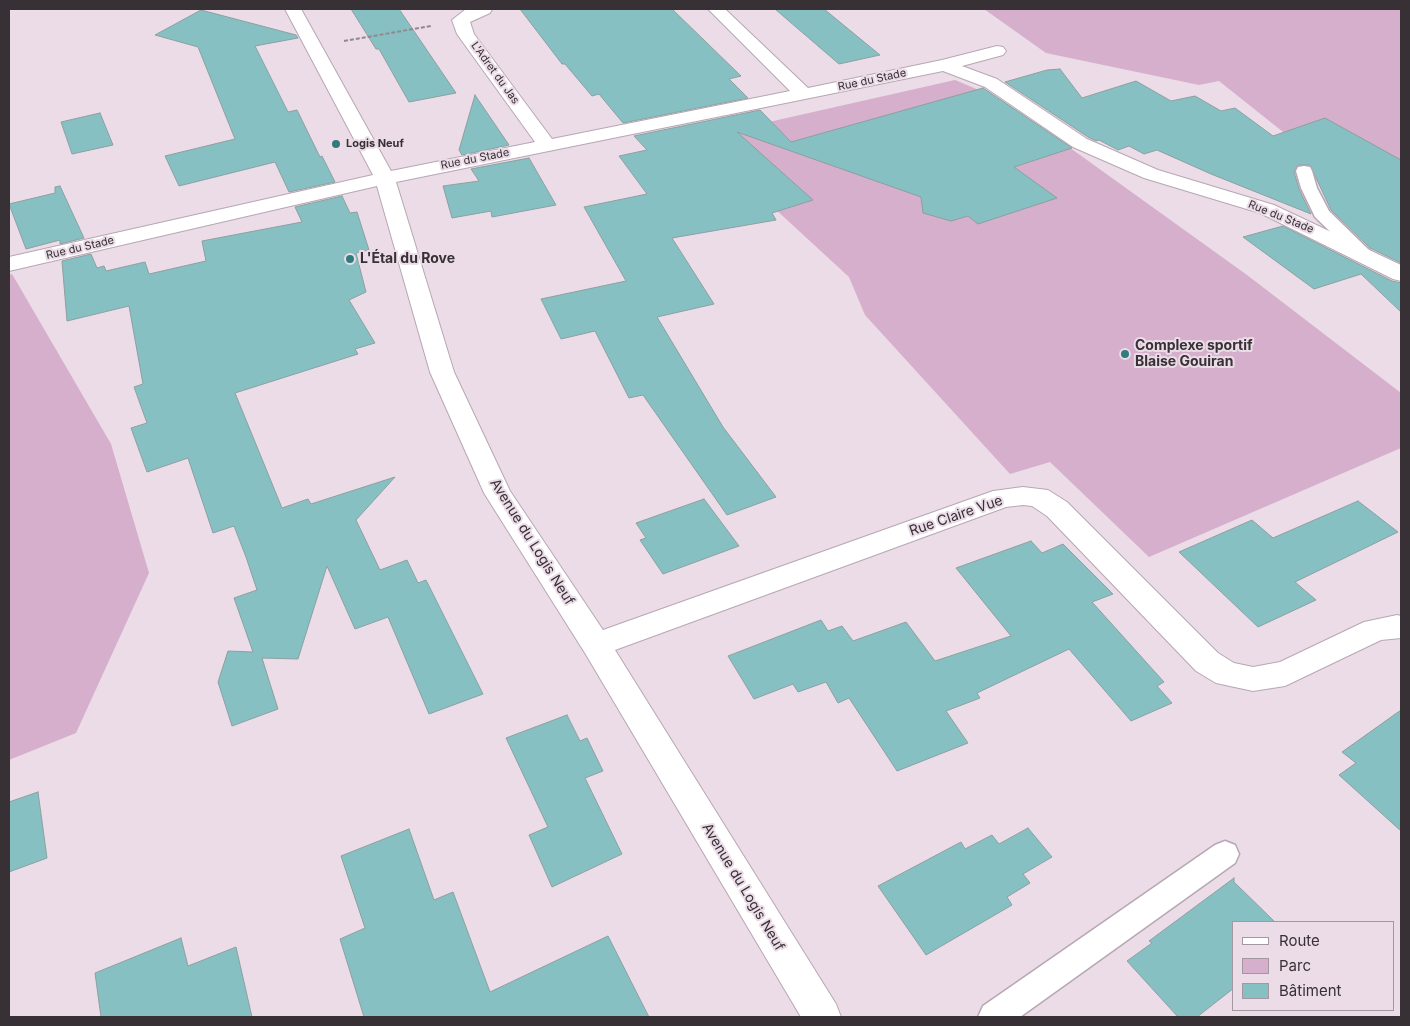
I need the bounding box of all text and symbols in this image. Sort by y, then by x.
street label: L'Adret du Jas [468,39,522,107]
street label: Rue du Stade [837,66,907,94]
place label: Logis Neuf [346,137,404,151]
marker: Logis Neuf [330,138,342,150]
street label: Rue du Stade [440,146,510,172]
street label: Rue du Stade [1246,198,1316,236]
street label: Rue du Stade [45,234,115,262]
place label: L'Étal du Rove [360,251,455,267]
marker: L'Étal du Rove [344,253,356,265]
place label: Complexe sportif Blaise Gouiran [1135,338,1253,371]
marker: Complexe sportif Blaise Gouiran [1119,348,1131,360]
street label: Avenue du Logis Neuf [486,476,578,608]
street label: Rue Claire Vue [907,492,1005,540]
street label: Avenue du Logis Neuf [698,820,788,954]
legend [1232,921,1395,1011]
text: Route [1279,931,1320,950]
text: Parc [1279,956,1311,975]
text: Bâtiment [1279,981,1341,1000]

